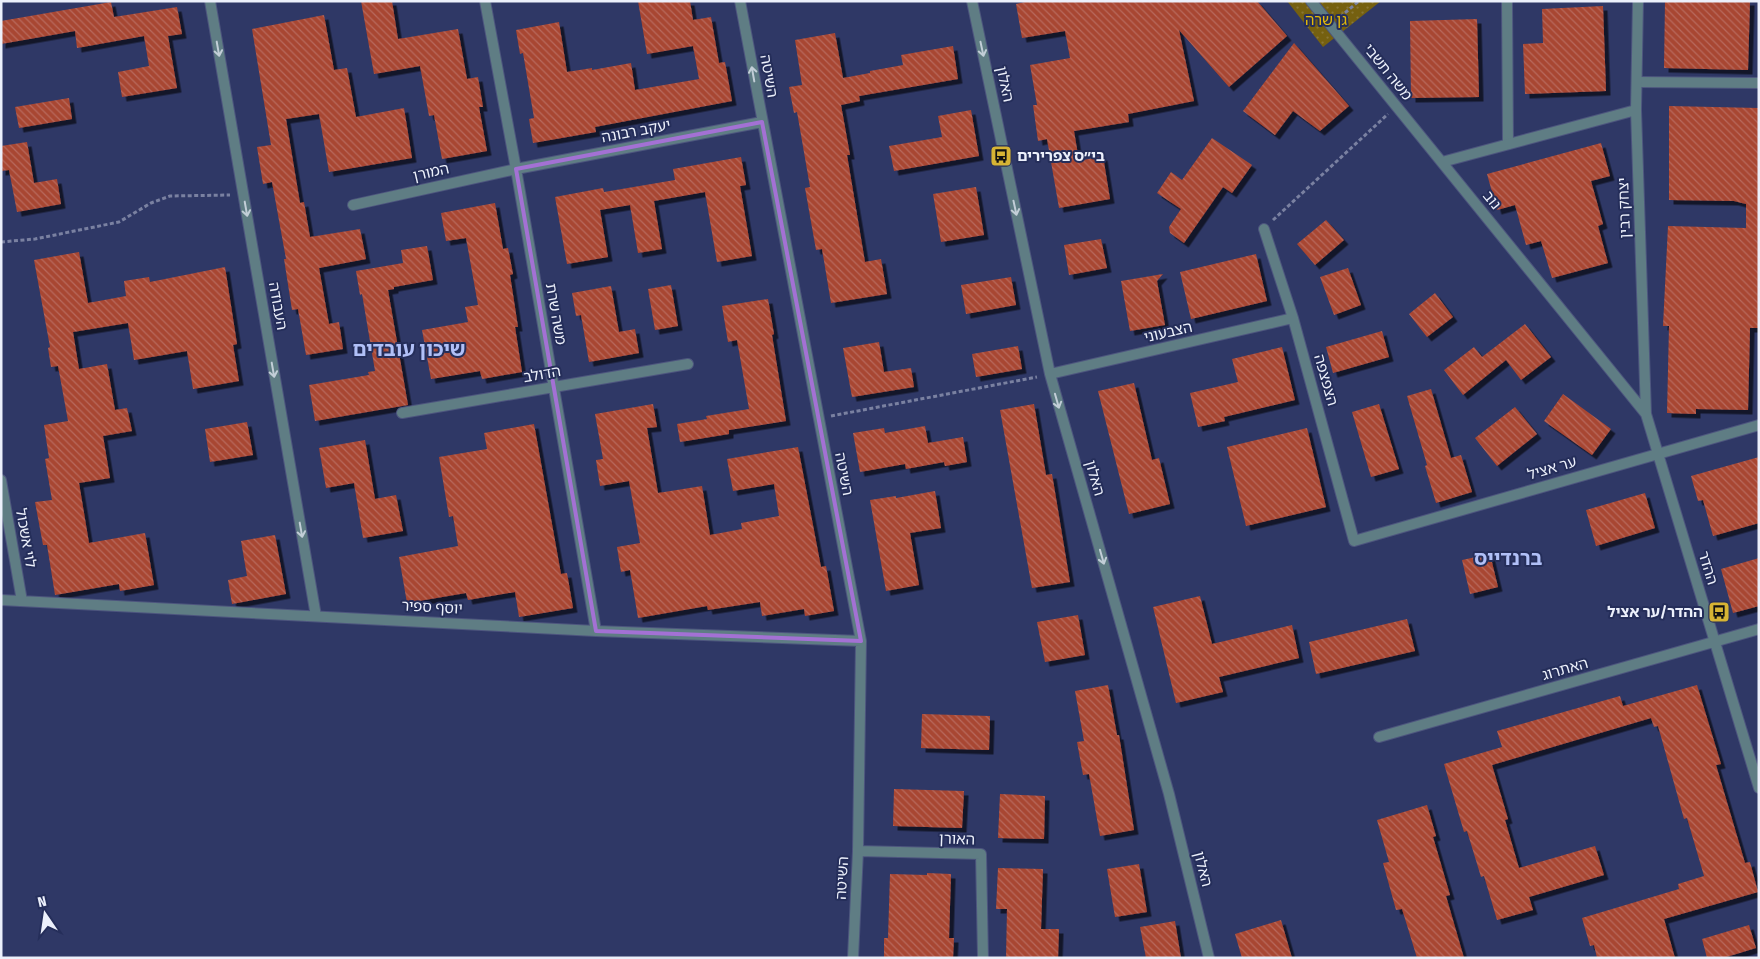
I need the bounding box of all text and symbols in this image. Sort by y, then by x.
park label: גן שרה [1305,11,1347,29]
street label: משה תשבי [1360,40,1416,104]
one-way arrow [214,41,224,57]
one-way arrow [978,41,987,57]
street label: השיטה [756,53,782,99]
street label: האלון [992,64,1018,104]
one-way arrow [748,67,758,83]
street label: יעקב רבונה [600,115,672,147]
bus stop icon: בי״ס צפרירים [989,144,1013,168]
place label: בי״ס צפרירים [1017,147,1105,165]
street label: המורן [411,159,451,185]
street label: יצחק רבין [1614,177,1634,239]
street label: נוב [1479,187,1505,213]
one-way arrow [1011,200,1021,216]
one-way arrow [241,201,251,217]
street label: העבודה [265,280,291,332]
street label: משה שרת [542,282,570,346]
street label: הצבעוני [1142,318,1194,346]
district label: שיכון עובדים [352,337,466,361]
street label: הצפצפה [1310,352,1342,408]
one-way arrow [269,361,279,377]
street label: הדולב [522,362,562,386]
one-way arrow [1053,393,1063,409]
street label: השיטה [831,451,857,497]
street label: ער אציל [1525,452,1579,484]
street label: האלון [1081,458,1109,498]
street label: לוי אשכול [12,507,40,569]
one-way arrow [297,521,307,537]
district label: ברנדייס [1474,546,1542,570]
one-way arrow [1097,549,1107,565]
street label: ההדר [1694,549,1722,587]
street label: יוסף ספיר [401,596,463,618]
bus stop icon: ההדר/ער אציל [1707,600,1731,624]
place label: ההדר/ער אציל [1607,603,1703,621]
street label: האתרוג [1540,654,1590,684]
street label: האורן [939,829,975,849]
street label: האלון [1190,849,1216,889]
street label: השיטה [832,856,852,900]
north arrow [20,889,70,939]
text: N [36,893,48,911]

